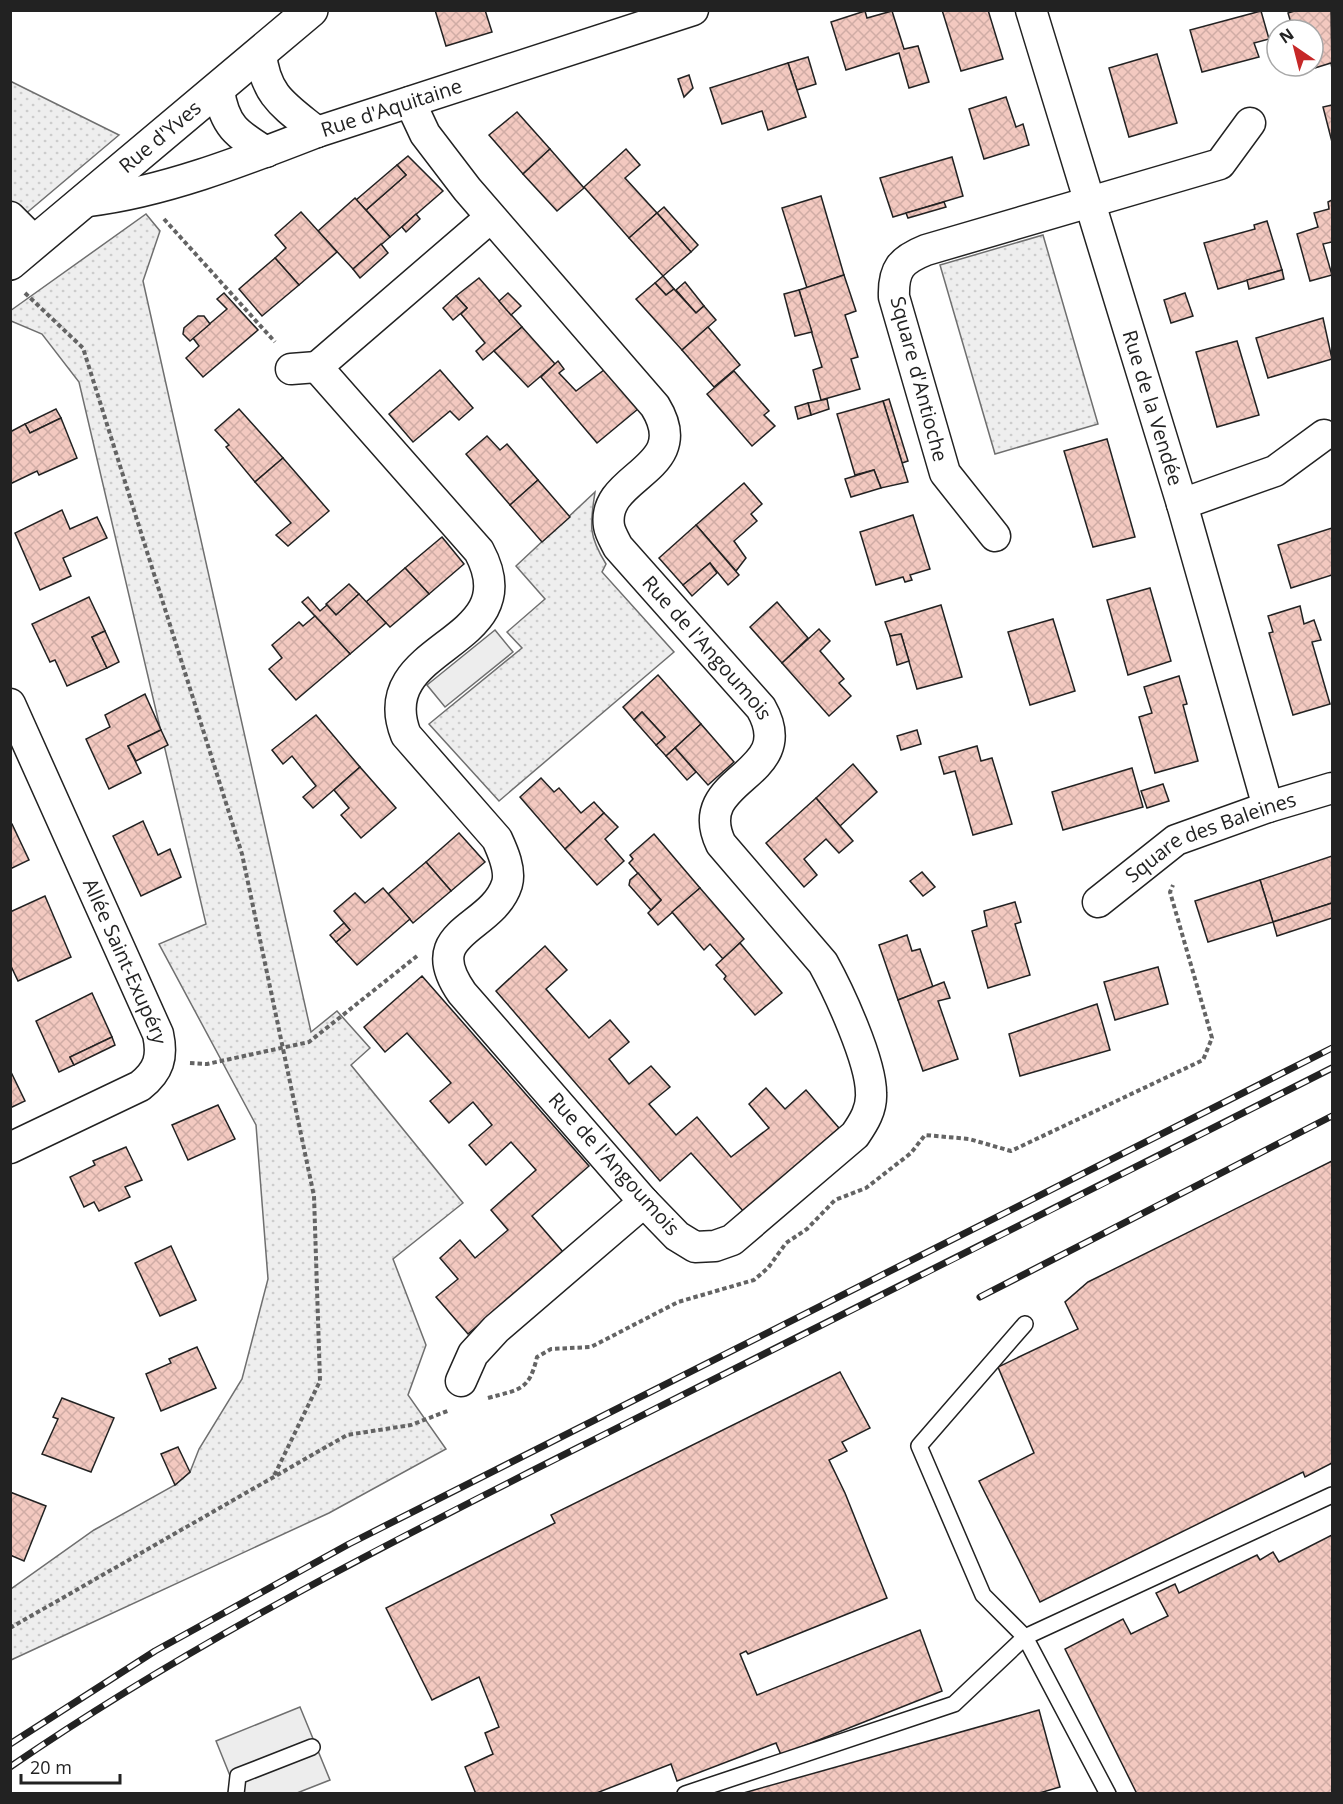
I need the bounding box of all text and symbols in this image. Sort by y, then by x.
north arrow [1265,18,1325,78]
text: N [1275,23,1298,48]
street label: Rue d'Aquitaine [317,72,465,143]
street label: Rue d'Yves [113,94,207,179]
street label: Square d'Antioche [884,293,955,464]
street label: Rue de la Vendée [1117,327,1190,489]
street label: Rue de l'Angoumois [637,569,779,724]
street label: Square des Baleines [1119,785,1299,888]
street label: Allée Saint-Exupéry [77,874,174,1047]
street label: Rue de l'Angoumois [543,1086,686,1241]
scale bar [21,1747,120,1785]
text: 20 m [30,1755,72,1779]

